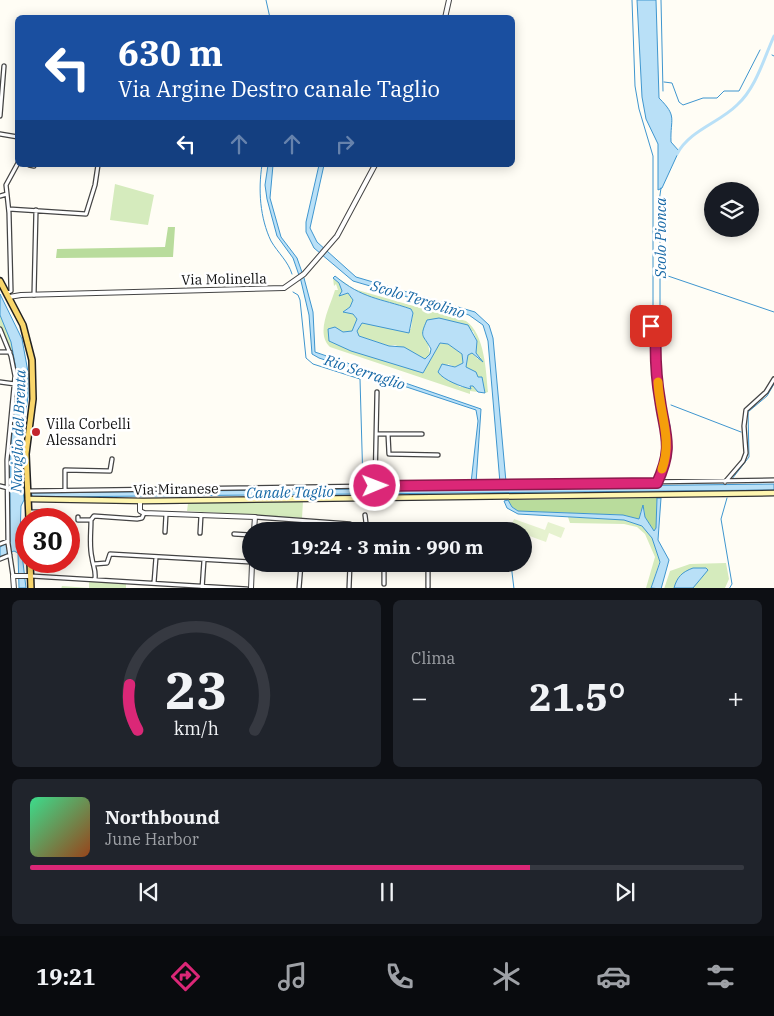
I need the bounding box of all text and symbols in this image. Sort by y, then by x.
text: 630 m [118,30,223,76]
icon: left [35,35,100,100]
text: Via Argine Destro canale Taglio [118,74,440,103]
icon: left [172,130,200,158]
icon: ahead [225,130,253,158]
icon: ahead [278,130,306,158]
icon: right [331,130,359,158]
map controls [704,182,759,237]
button: layers [704,182,759,237]
water label: Scolo Pionca [651,197,670,279]
street label: Via Molinella [181,269,267,289]
water label: Scolo Tergolino [368,275,467,322]
pin [630,305,672,347]
icon: arrive [637,312,665,340]
water label: Rio Serraglio [321,350,408,394]
water label: Naviglio del Brenta [6,368,30,494]
place label: Villa Corbelli Alessandri [46,415,131,449]
marker: Villa Corbelli Alessandri [30,426,42,438]
position arrow [348,459,400,511]
street label: Via Miranese [133,479,219,499]
water label: Canale Taglio [246,482,334,502]
speed limit sign: 30 [15,508,80,573]
text: 19:24 · 3 min · 990 m [291,535,483,559]
text: Clima [411,648,455,668]
text: 23 [165,656,228,723]
text: 21.5° [529,672,626,721]
text: − [411,679,428,716]
text: + [727,679,744,716]
text: km/h [174,717,219,740]
text: Northbound [105,805,220,829]
text: June Harbor [105,829,199,849]
icon: previous [135,878,163,906]
icon: pause [373,878,401,906]
icon: next [611,878,639,906]
icon: directions [168,959,203,994]
icon: music [275,959,310,994]
icon: phone [382,959,417,994]
icon: climate [489,959,524,994]
icon: car [596,959,631,994]
icon: filters [703,959,738,994]
text: 19:21 [36,962,96,991]

